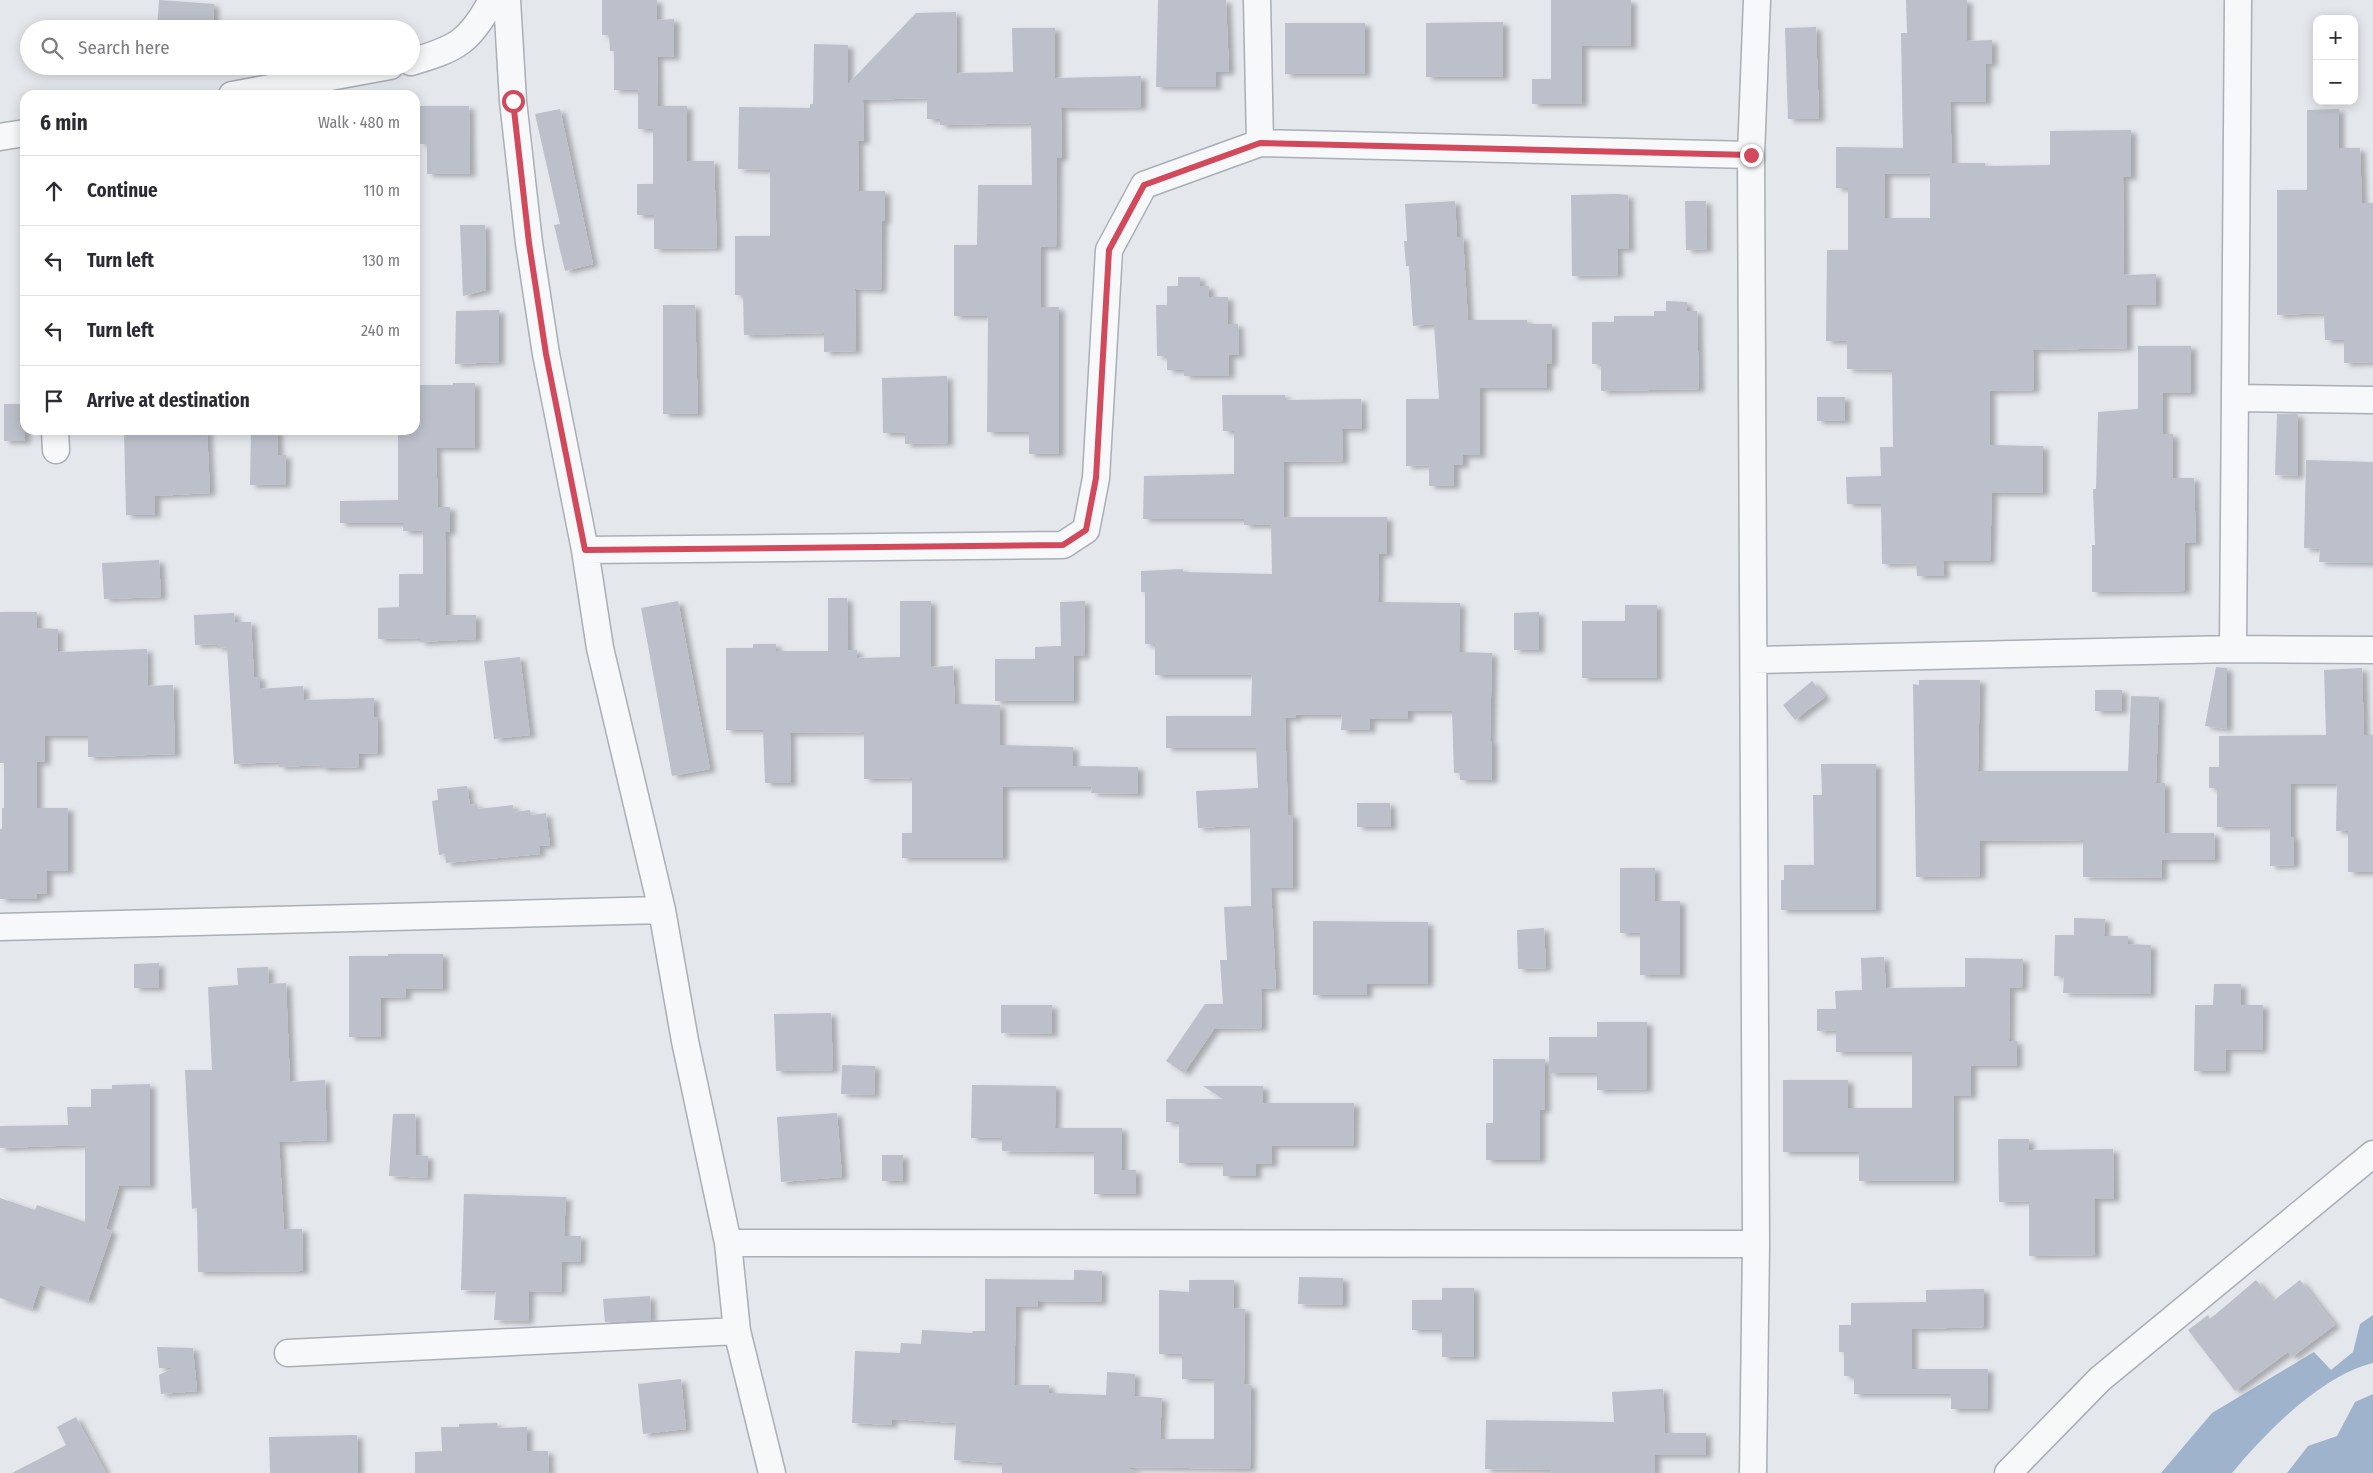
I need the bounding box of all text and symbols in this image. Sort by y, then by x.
map controls [2313,15,2358,105]
button: + [2313,15,2358,60]
search box [20,20,420,75]
icon: search [38,34,66,62]
text: Search here [78,36,170,59]
button: − [2313,60,2358,105]
route start [502,90,525,113]
text: 6 min [40,110,88,136]
text: Walk · 480 m [318,113,400,132]
route end [1740,144,1763,167]
icon: ahead [40,177,68,205]
text: Continue [87,179,158,202]
text: 110 m [363,181,400,200]
icon: left [40,247,68,275]
text: Turn left [87,249,154,272]
text: 130 m [362,251,400,270]
icon: left [40,317,68,345]
text: Turn left [87,319,154,342]
text: 240 m [361,321,400,340]
icon: arrive [40,387,68,415]
text: Arrive at destination [87,389,250,412]

